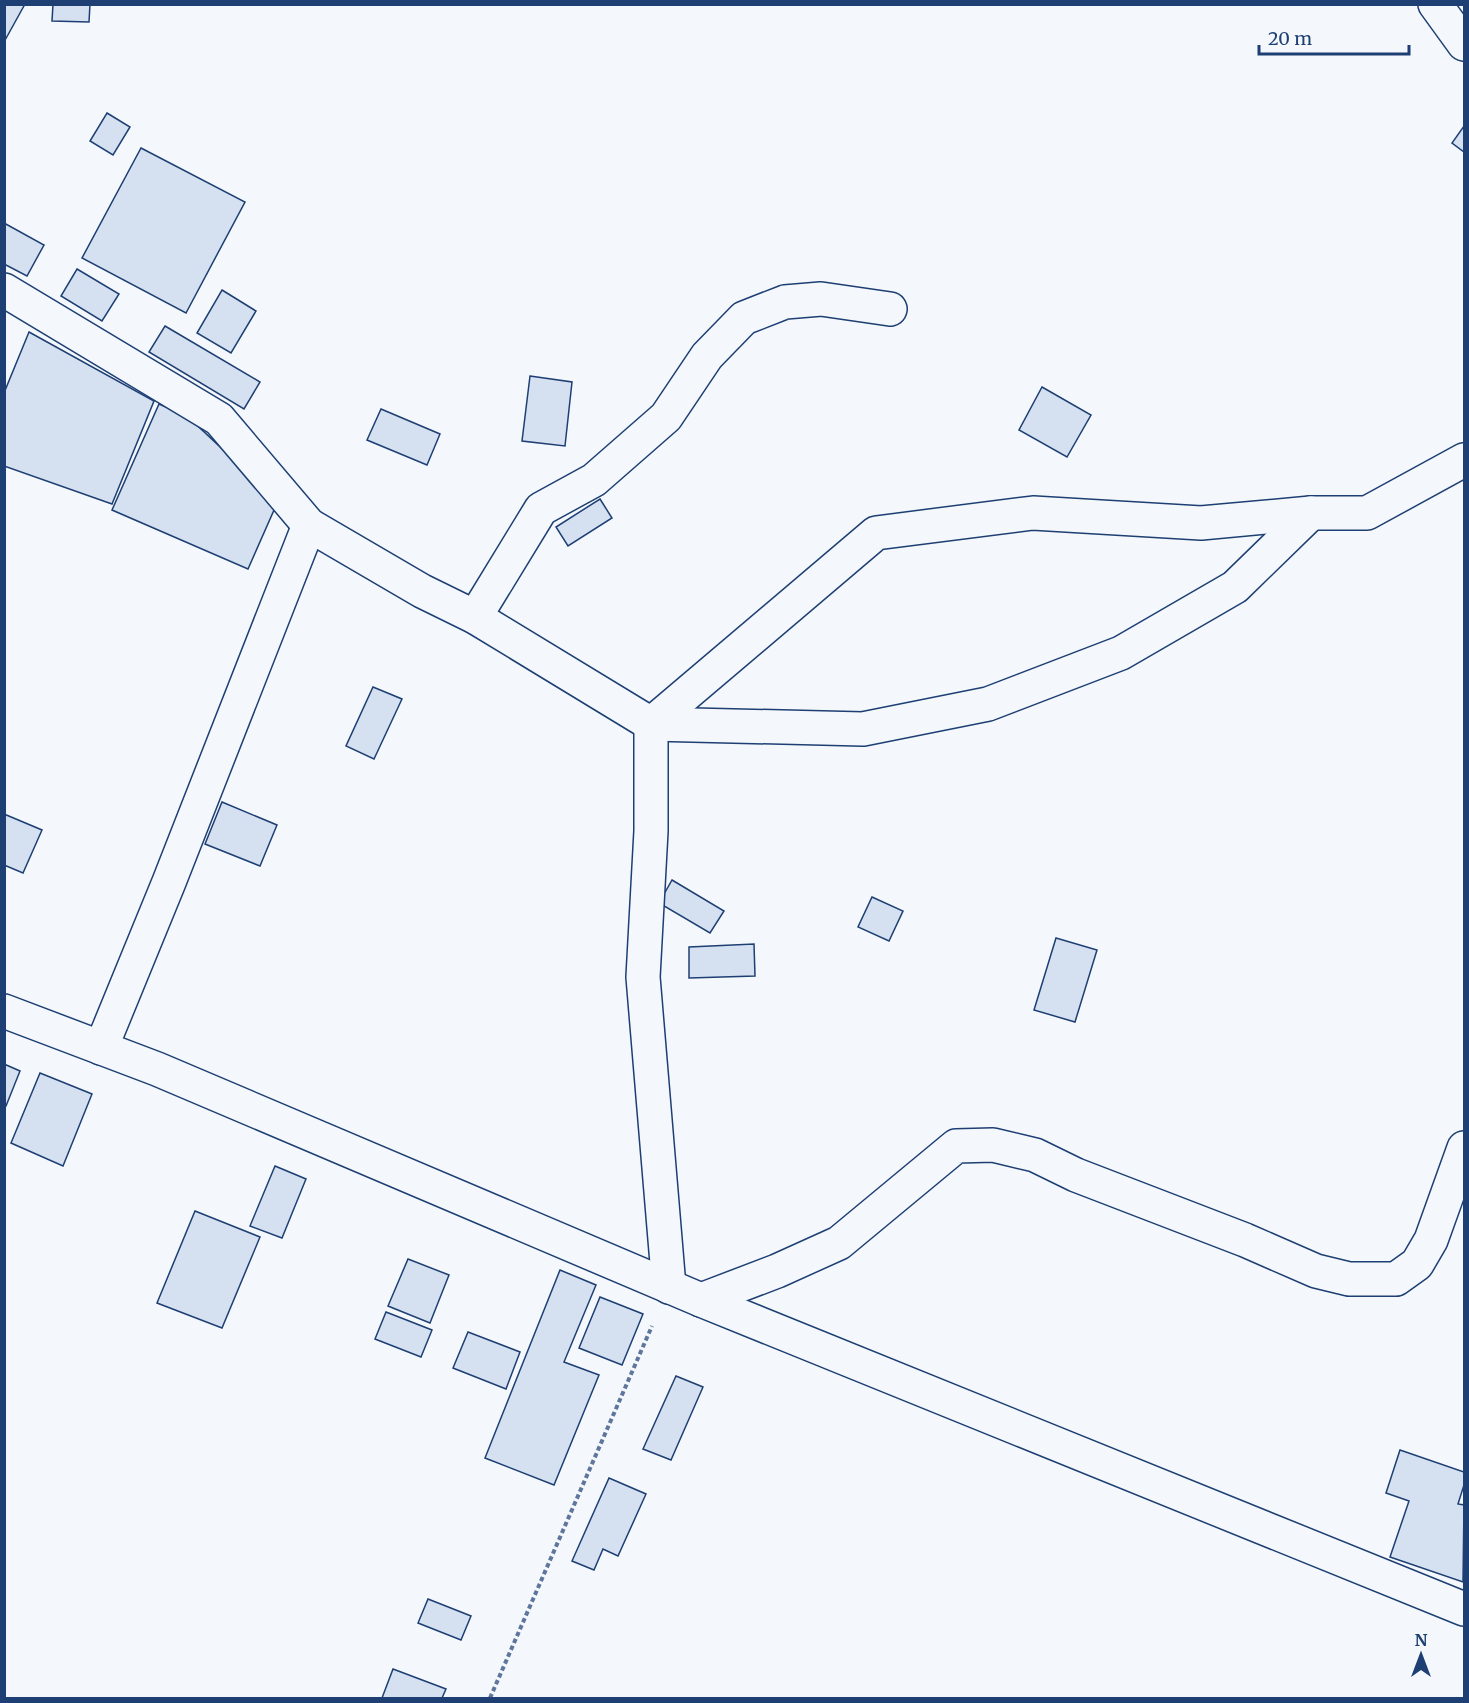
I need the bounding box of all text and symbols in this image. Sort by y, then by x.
scale bar [1259,18,1409,56]
text: 20 m [1268,27,1312,50]
north arrow [1391,1625,1451,1685]
text: N [1415,1630,1428,1650]

